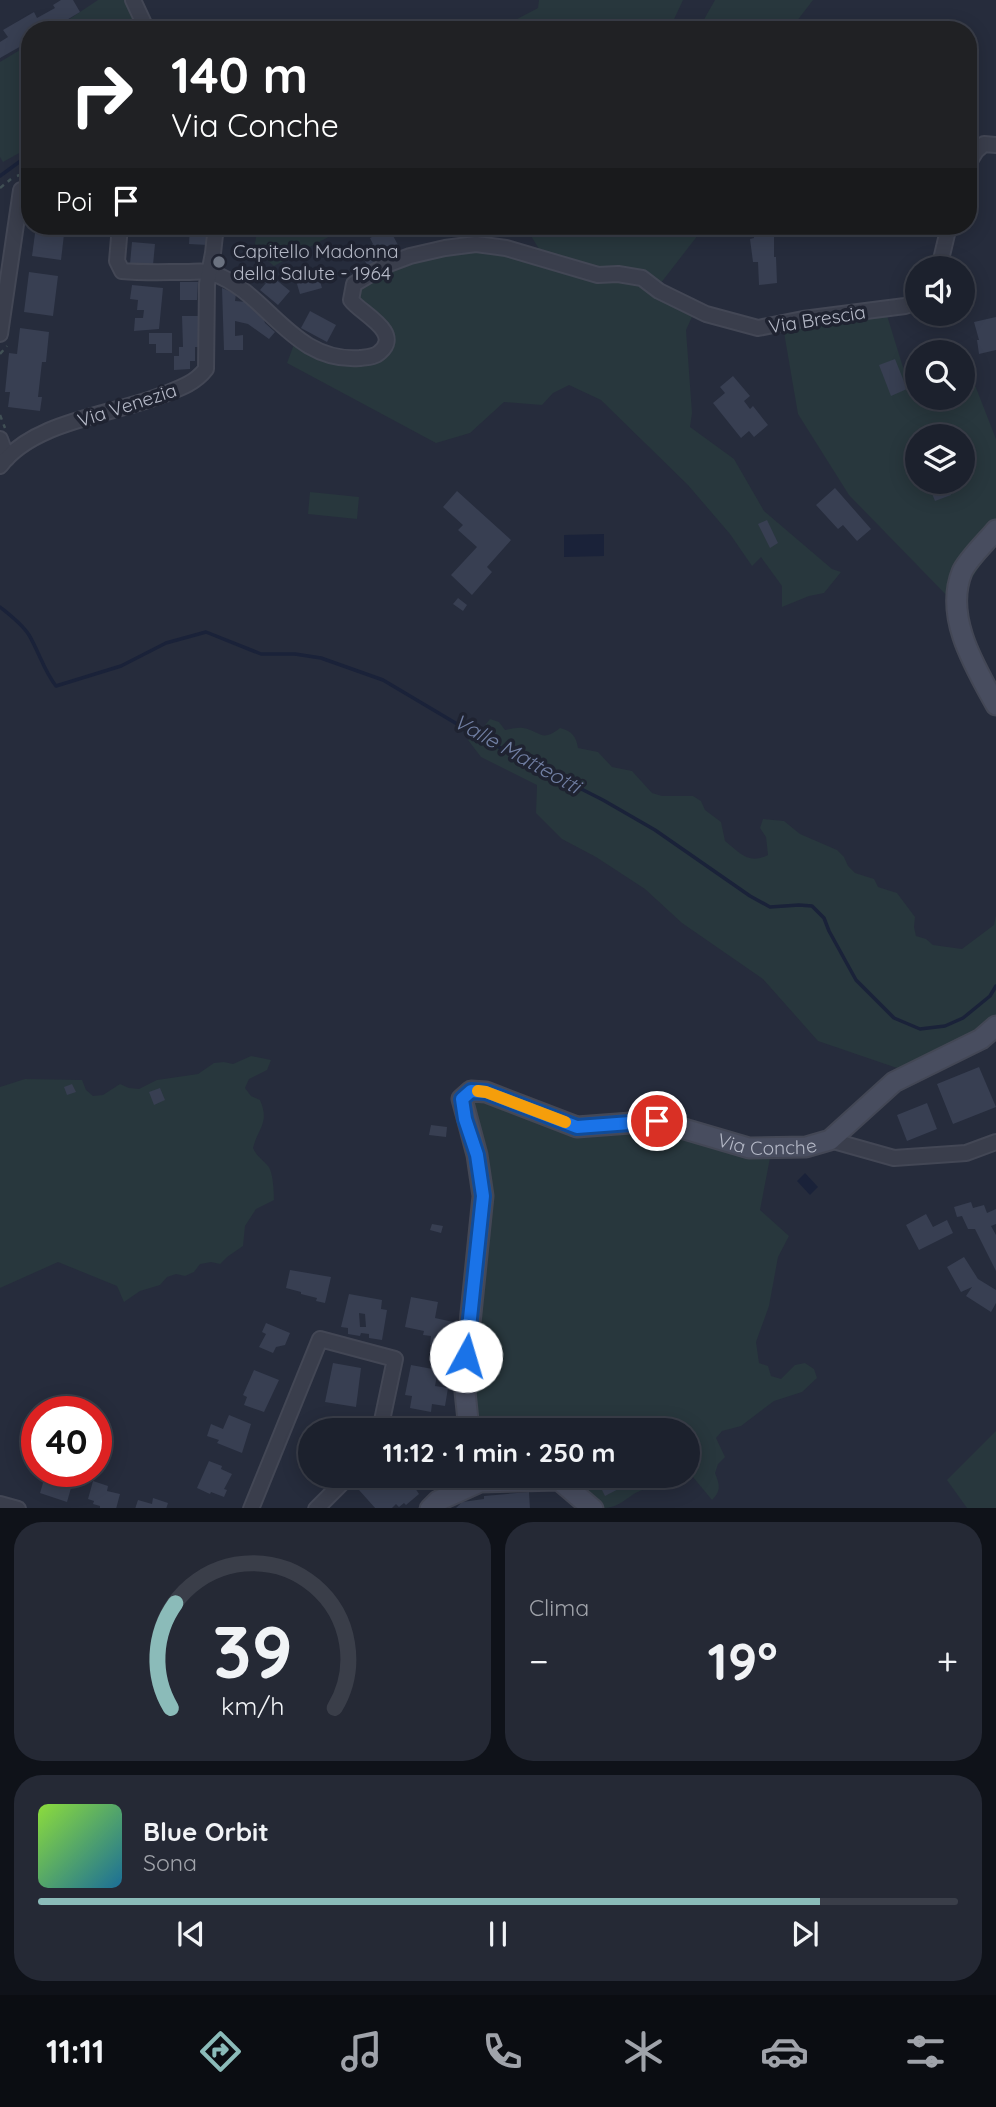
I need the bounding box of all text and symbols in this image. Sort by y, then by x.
text: 140 m [171,44,308,105]
icon: right [56,49,147,140]
text: Via Conche [171,105,339,145]
icon: arrive [107,182,145,220]
text: Poi [56,185,93,218]
place label: Capitello Madonna della Salute - 1964 [233,239,399,285]
marker: Capitello Madonna della Salute - 1964 [211,254,227,270]
map controls [905,256,975,494]
button: sound [905,256,975,326]
street label: Via Brescia [767,300,867,338]
button: search [905,340,975,410]
street label: Via Venezia [74,378,180,432]
button: layers [905,424,975,494]
water label: Valle Matteotti [450,708,588,800]
pin [627,1091,687,1151]
icon: arrive [638,1102,676,1140]
street label: Via Conche [715,1127,819,1160]
position arrow [429,1319,503,1393]
speed limit sign: 40 [21,1396,112,1487]
text: 11:12 · 1 min · 250 m [383,1436,615,1469]
text: Clima [529,1593,589,1622]
text: 39 [212,1605,293,1696]
text: 19° [708,1628,778,1693]
text: − [529,1637,549,1685]
text: + [937,1637,958,1685]
text: km/h [221,1689,284,1720]
text: Blue Orbit [143,1815,269,1848]
text: Sona [143,1848,197,1877]
icon: previous [172,1915,210,1953]
icon: pause [479,1915,517,1953]
icon: next [786,1915,824,1953]
icon: directions [196,2027,245,2076]
icon: music [337,2027,386,2076]
icon: phone [478,2027,527,2076]
icon: climate [619,2027,668,2076]
icon: car [760,2027,809,2076]
icon: filters [901,2027,950,2076]
text: 11:11 [46,2031,104,2071]

